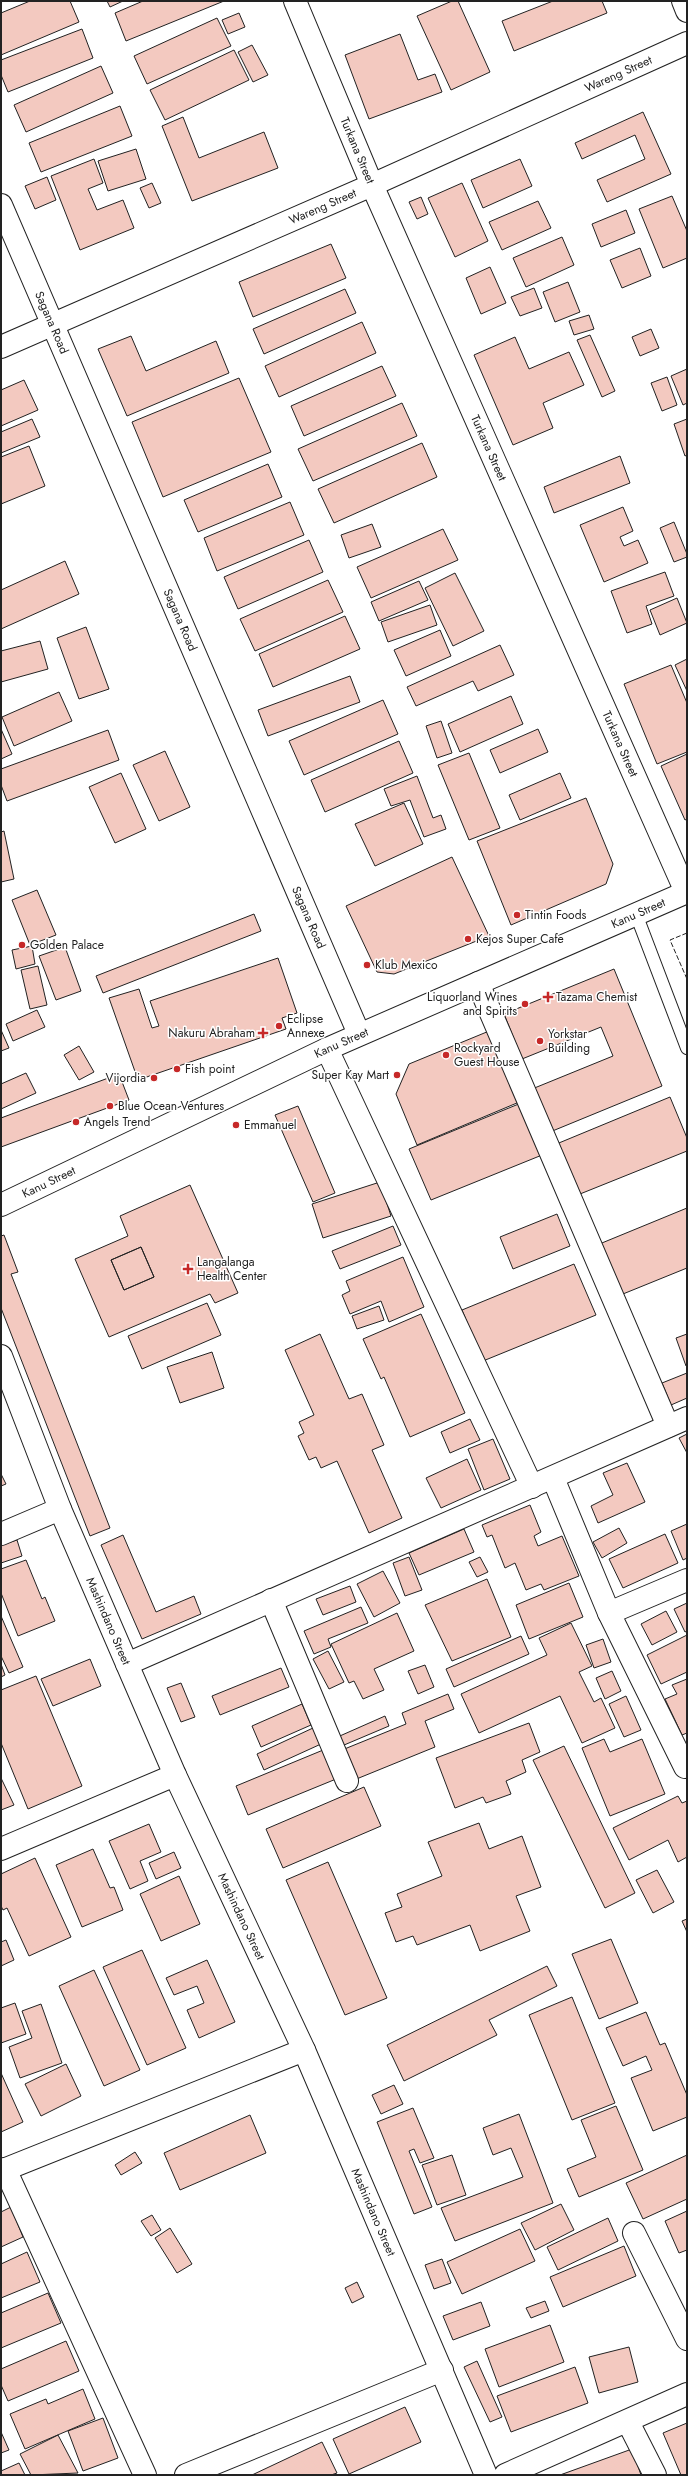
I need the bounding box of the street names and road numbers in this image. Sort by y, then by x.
street label: Wareng Street [582,51,655,97]
street label: Turkana Street [336,114,379,187]
street label: Wareng Street [286,184,359,229]
street label: Sagana Road [30,288,73,357]
street label: Turkana Street [466,412,511,484]
street label: Sagana Road [159,586,202,654]
street label: Turkana Street [598,708,643,780]
street label: Sagana Road [287,883,330,952]
street label: Kanu Street [608,893,668,933]
street label: Kanu Street [311,1023,371,1063]
street label: Kanu Street [19,1162,79,1203]
street label: Mashindano Street [82,1574,135,1668]
street label: Mashindano Street [213,1870,269,1963]
street label: Mashindano Street [347,2166,400,2259]

